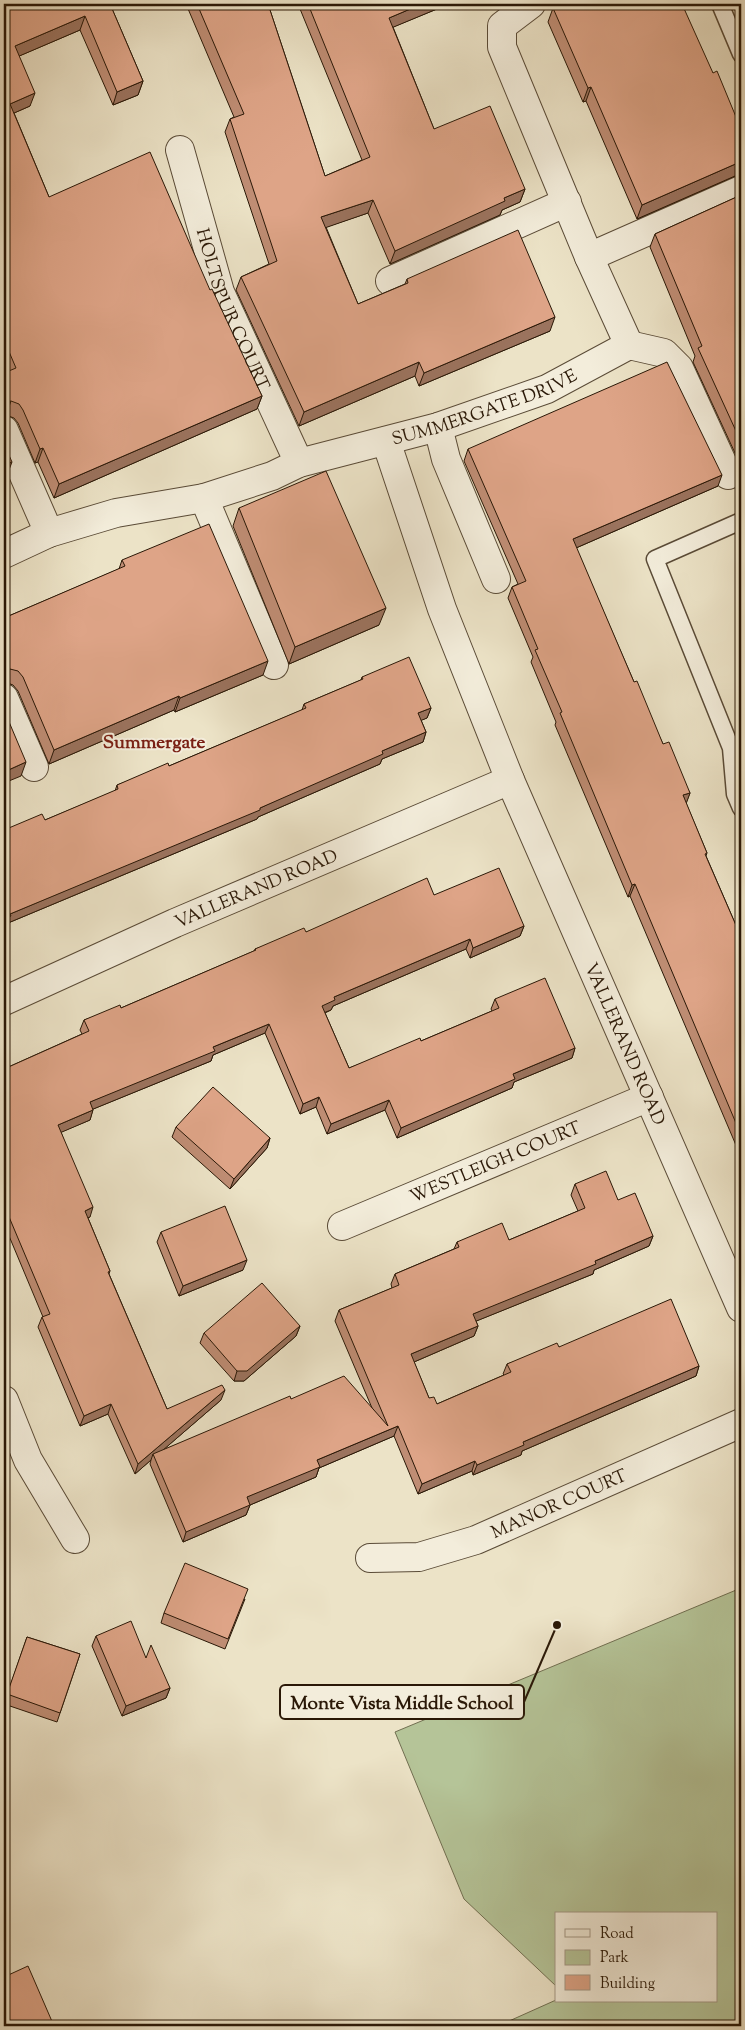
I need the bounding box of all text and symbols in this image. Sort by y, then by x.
street label: HOLTSPUR COURT [188,226,275,395]
street label: SUMMERGATE DRIVE [389,364,583,453]
district label: Summergate [103,730,205,757]
street label: VALLERAND ROAD [171,844,342,937]
street label: VALLERAND ROAD [577,959,671,1130]
street label: WESTLEIGH COURT [406,1116,586,1211]
street label: MANOR COURT [487,1464,632,1547]
callout: Monte Vista Middle School [280,1685,524,1719]
text: Monte Vista Middle School [290,1691,514,1718]
legend [555,1912,718,2002]
text: Road [600,1924,634,1945]
text: Park [600,1948,629,1969]
text: Building [600,1974,655,1995]

